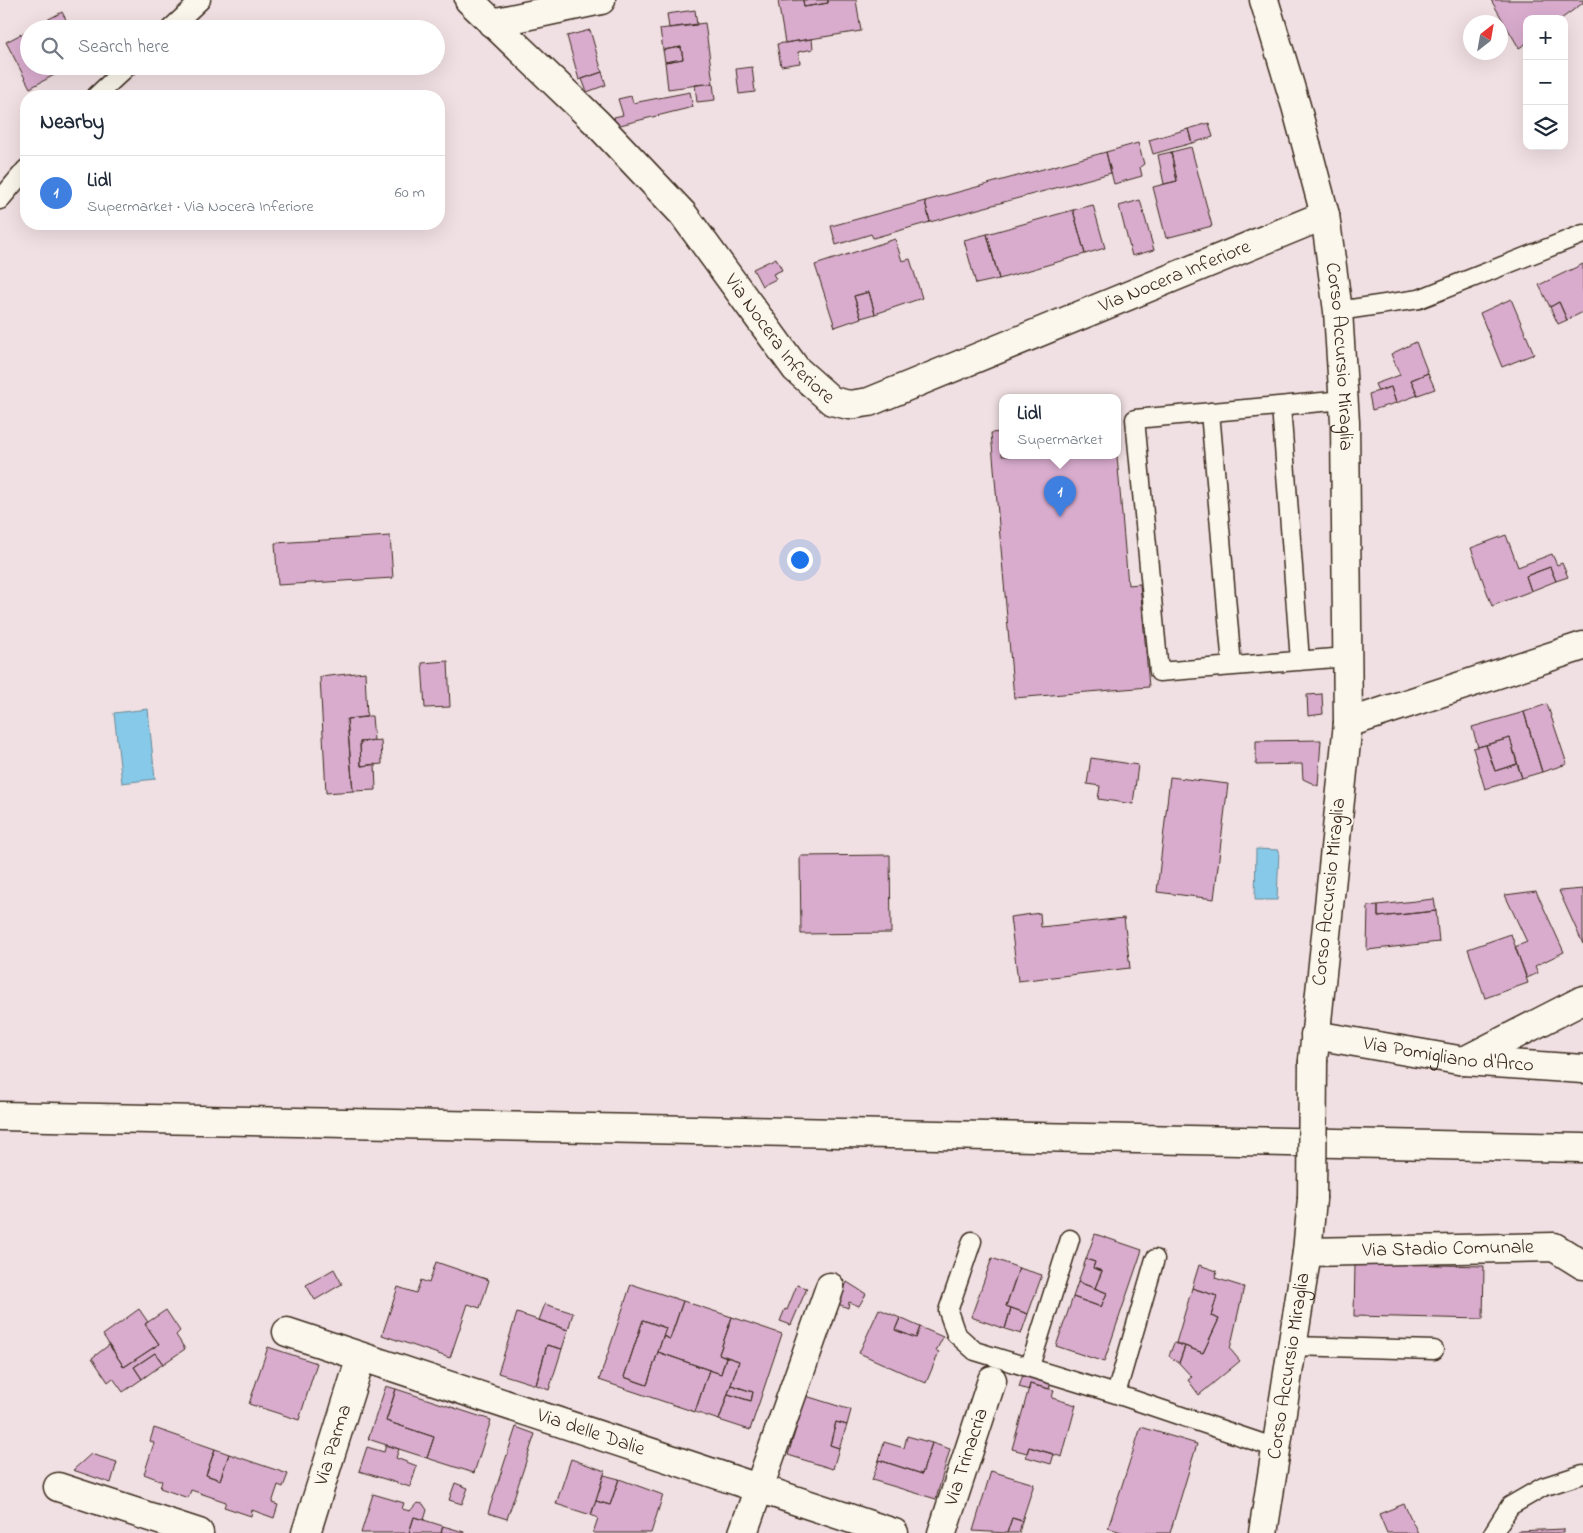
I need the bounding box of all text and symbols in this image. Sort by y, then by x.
north arrow [1463,15,1508,60]
map controls [1523,15,1568,150]
button: + [1523,15,1568,60]
search box [20,20,445,75]
icon: search [38,34,66,62]
text: Search here [78,34,169,61]
button: − [1523,60,1568,105]
button: layers [1523,105,1568,150]
text: Nearby [40,108,104,138]
text: Lidl [87,168,111,195]
text: 1 [53,181,59,205]
text: 60 m [395,181,425,205]
text: Supermarket · Via Nocera Inferiore [87,195,314,219]
street label: Via Nocera Inferiore [1094,232,1255,321]
street label: Corso Accursio Miraglia [1317,261,1360,451]
street label: Via Nocera Inferiore [716,267,841,411]
popup [999,394,1121,459]
text: Lidl [1017,401,1041,428]
text: Supermarket [1017,428,1103,452]
pin: 1 [1044,476,1076,517]
your location [787,547,813,573]
street label: Corso Accursio Miraglia [1306,797,1355,987]
street label: Via Pomigliano d'Arco [1360,1029,1535,1080]
street label: Via Stadio Comunale [1361,1233,1534,1265]
street label: Corso Accursio Miraglia [1260,1270,1318,1462]
street label: Via Parma [307,1401,360,1490]
street label: Via delle Dalie [532,1401,649,1464]
street label: Via Trinacria [937,1404,996,1511]

